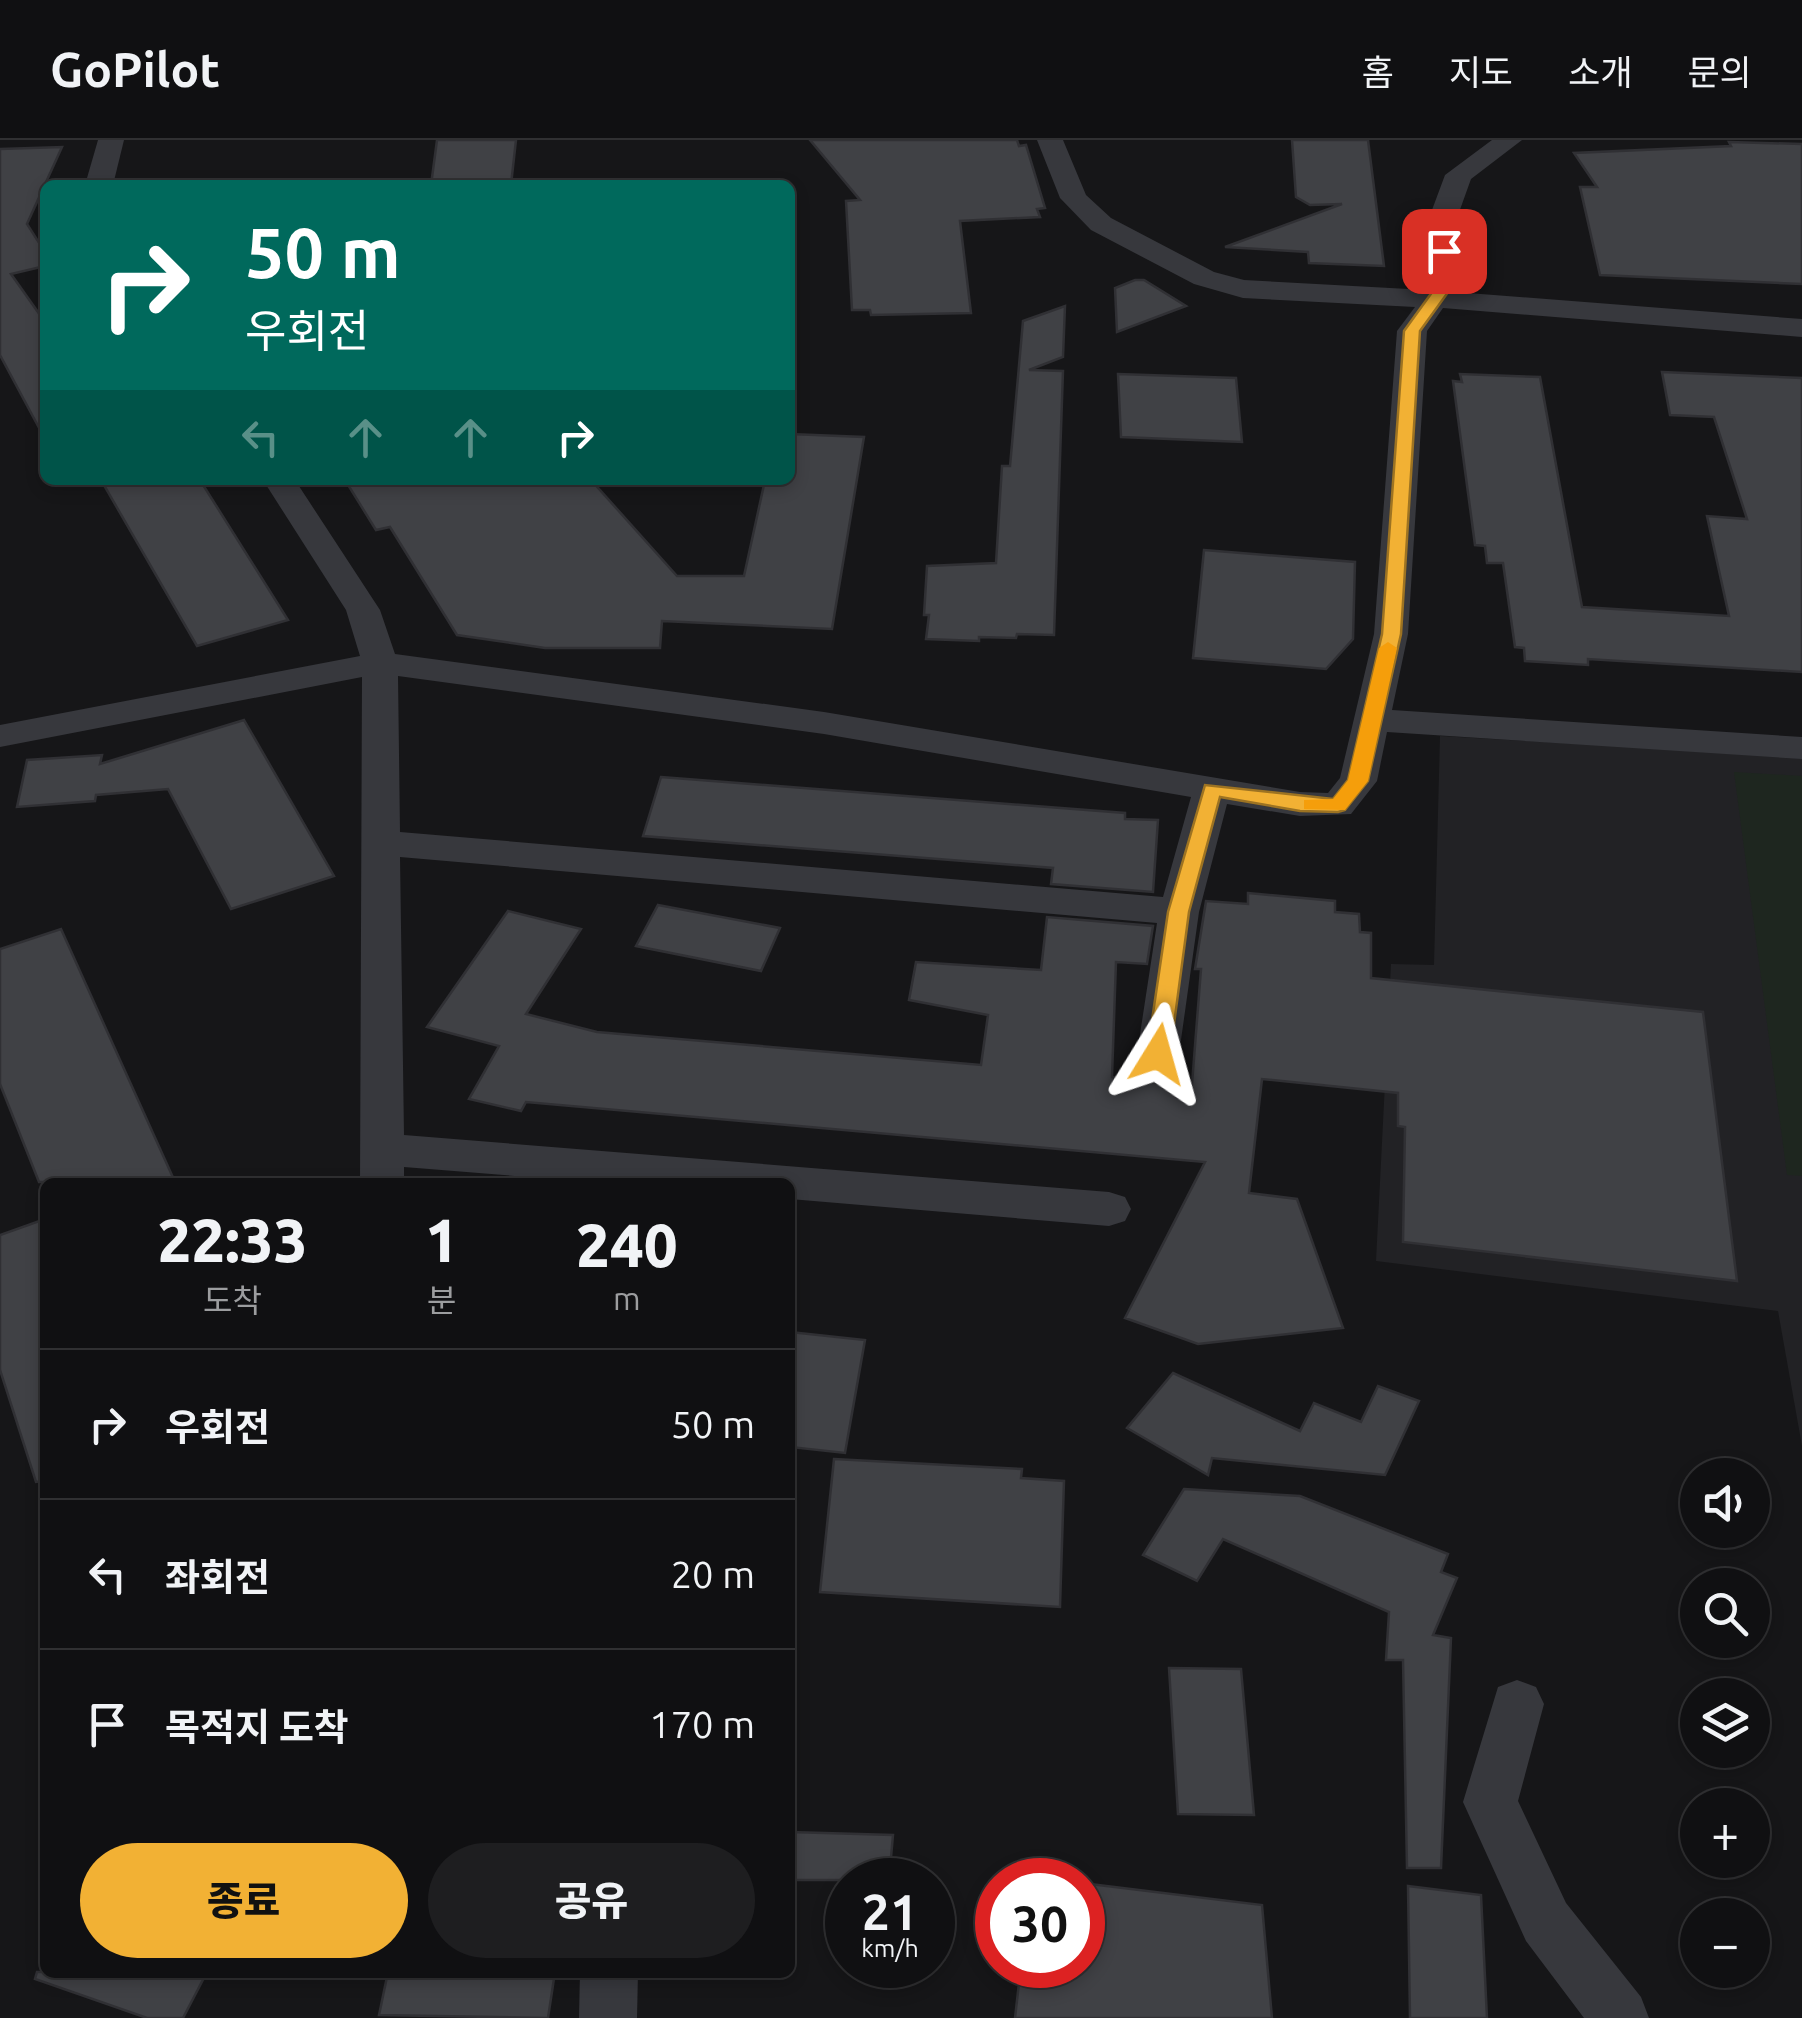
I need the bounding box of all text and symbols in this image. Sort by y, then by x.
text: GoPilot [50,42,220,96]
text: 홈 [1362,52,1394,92]
text: 지도 [1449,52,1513,92]
text: 소개 [1568,52,1633,92]
text: 문의 [1688,52,1752,92]
pin [1402,209,1487,294]
text: 50 m [245,213,401,291]
icon: right [80,220,210,350]
icon: arrive [1417,224,1472,279]
text: 우회전 [245,305,369,356]
icon: left [233,410,288,465]
icon: ahead [338,410,393,465]
icon: ahead [443,410,498,465]
icon: right [548,410,603,465]
position arrow [1106,1002,1210,1106]
text: 22:33 [157,1206,308,1273]
text: 1 [425,1206,459,1273]
text: 240 [576,1211,678,1278]
text: m [613,1280,641,1316]
text: 도착 [203,1282,262,1318]
text: 분 [427,1282,457,1318]
icon: right [80,1397,135,1452]
text: 50 m [671,1403,755,1445]
text: 우회전 [165,1406,270,1448]
map controls [1680,1458,1770,1988]
button: sound [1680,1458,1770,1548]
icon: left [80,1547,135,1602]
text: 20 m [671,1553,755,1595]
text: 좌회전 [165,1556,270,1598]
button: search [1680,1568,1770,1658]
button: layers [1680,1678,1770,1768]
icon: arrive [80,1697,135,1752]
text: 170 m [649,1703,755,1745]
text: 목적지 도착 [165,1706,349,1748]
button: + [1680,1788,1770,1878]
button: 종료 [80,1843,408,1958]
button: 공유 [428,1843,755,1958]
speed limit sign: 30 [975,1858,1105,1988]
text: 21 [862,1883,918,1939]
button: − [1680,1898,1770,1988]
text: km/h [861,1934,919,1962]

